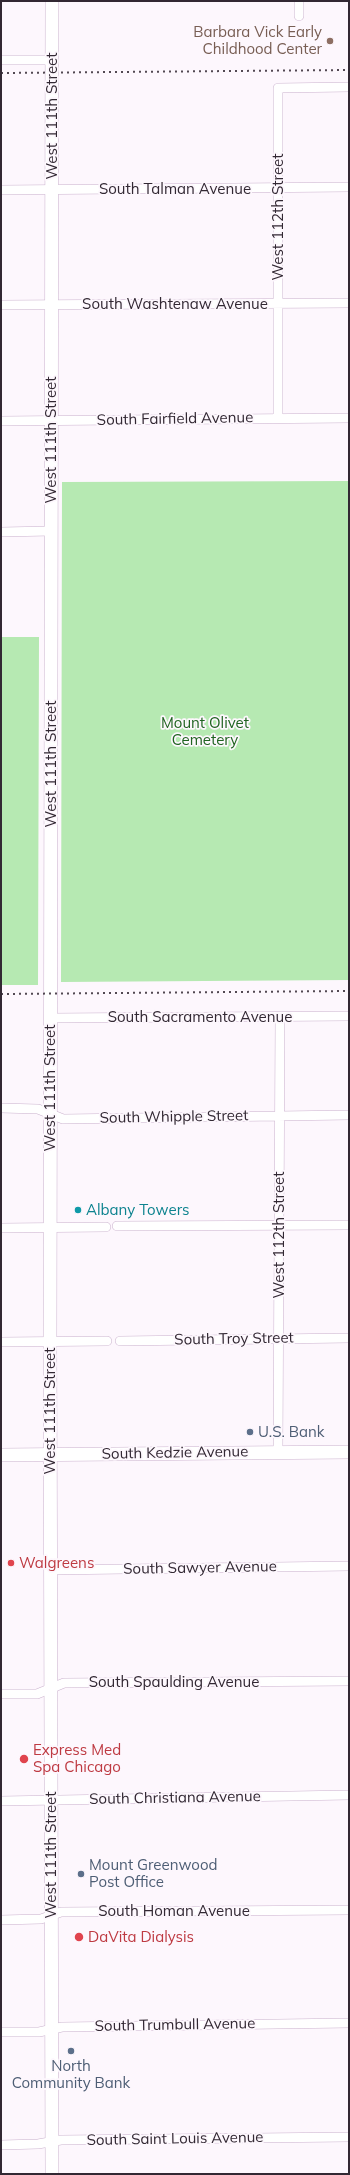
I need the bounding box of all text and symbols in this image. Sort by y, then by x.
place label: Barbara Vick Early Childhood Center [193,23,322,58]
marker: Barbara Vick Early Childhood Center [325,36,335,46]
street label: West 111th Street [43,53,61,179]
street label: West 112th Street [269,154,287,280]
street label: South Talman Avenue [99,180,251,198]
street label: South Washtenaw Avenue [82,295,268,313]
street label: West 111th Street [42,377,60,503]
street label: South Fairfield Avenue [97,409,253,429]
street label: West 111th Street [42,701,60,827]
park label: Mount Olivet Cemetery [161,714,249,749]
street label: South Sacramento Avenue [108,1008,292,1026]
street label: West 111th Street [41,1025,59,1151]
street label: South Whipple Street [100,1107,248,1127]
street label: West 112th Street [270,1172,288,1298]
place label: Albany Towers [86,1201,189,1219]
marker: Albany Towers [73,1205,83,1215]
street label: South Troy Street [174,1329,294,1349]
street label: West 111th Street [41,1348,59,1474]
place label: U.S. Bank [258,1423,324,1441]
marker: U.S. Bank [245,1427,255,1437]
street label: South Kedzie Avenue [102,1443,248,1463]
place label: Walgreens [19,1554,94,1572]
marker: Walgreens [6,1558,16,1568]
street label: South Sawyer Avenue [123,1558,277,1578]
street label: South Spaulding Avenue [89,1673,259,1691]
place label: Express Med Spa Chicago [33,1741,121,1776]
marker: Express Med Spa Chicago [18,1753,30,1765]
street label: South Christiana Avenue [89,1788,261,1808]
street label: West 111th Street [42,1792,60,1918]
place label: Mount Greenwood Post Office [89,1856,217,1891]
marker: Mount Greenwood Post Office [76,1869,86,1879]
street label: South Homan Avenue [98,1902,250,1920]
place label: DaVita Dialysis [88,1928,194,1946]
marker: DaVita Dialysis [73,1931,85,1943]
street label: South Trumbull Avenue [95,2015,255,2035]
marker: North Community Bank [66,2046,76,2056]
place label: North Community Bank [12,2057,130,2092]
street label: South Saint Louis Avenue [86,2128,264,2150]

